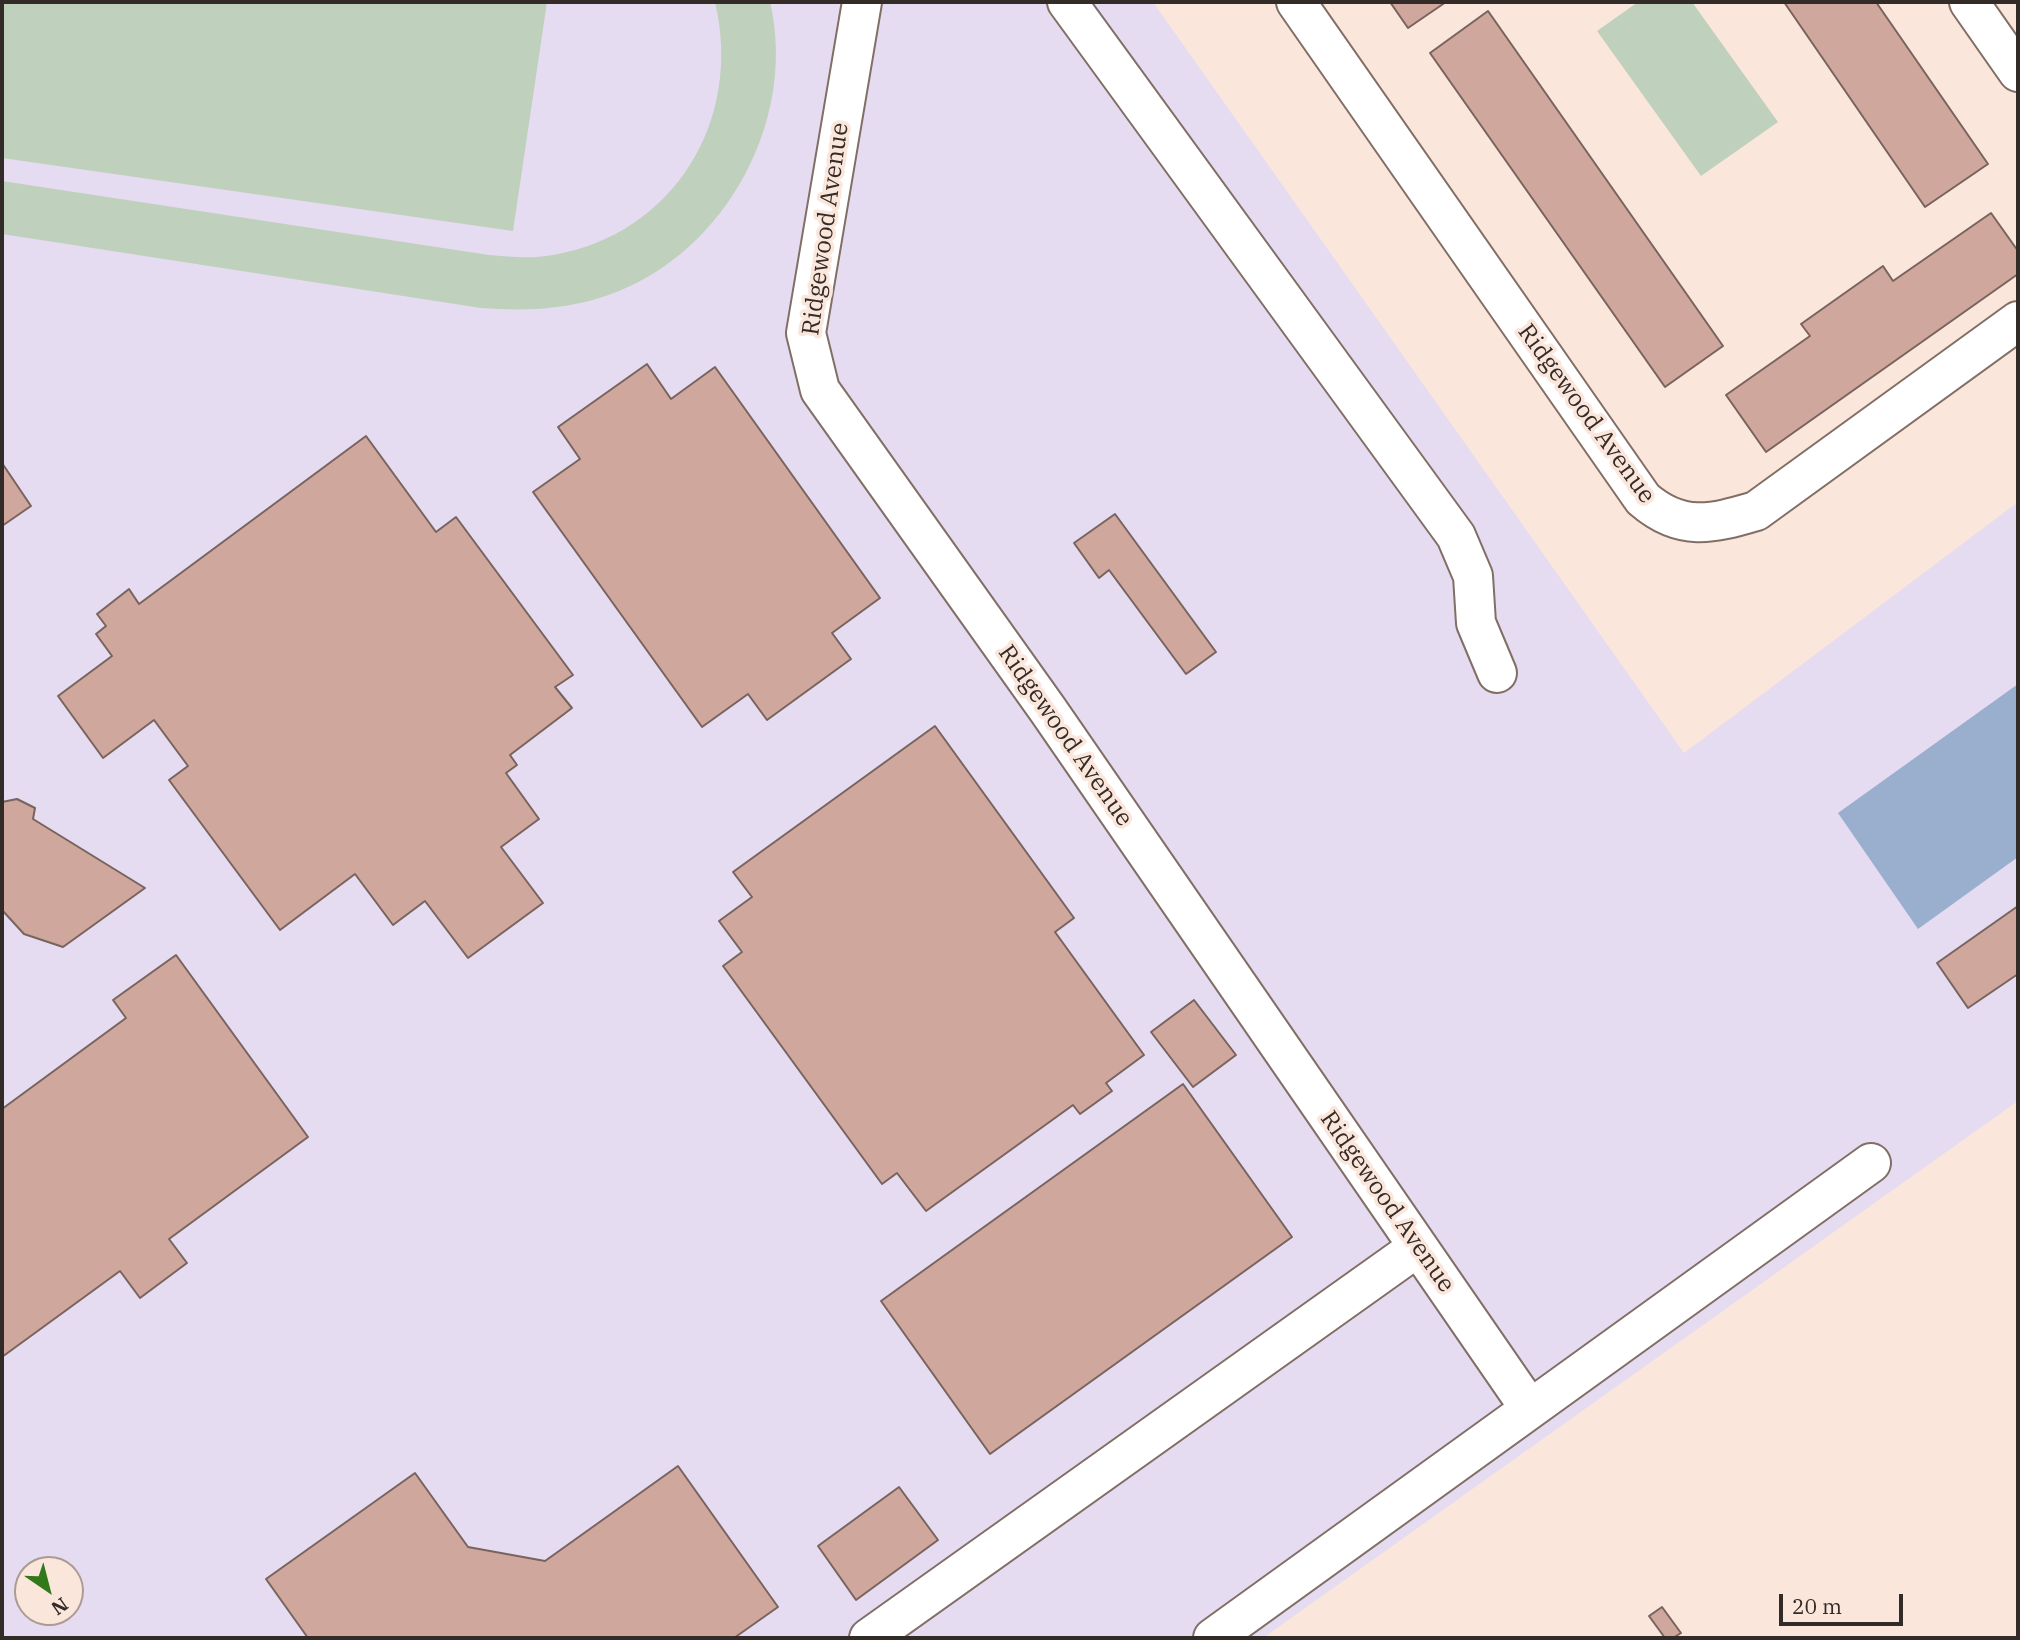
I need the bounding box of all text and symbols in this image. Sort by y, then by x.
street label: Ridgewood Avenue [797,121,855,337]
street label: Ridgewood Avenue [1511,319,1661,509]
street label: Ridgewood Avenue [992,640,1138,832]
street label: Ridgewood Avenue [1314,1106,1460,1298]
north arrow [14,1556,84,1626]
scale bar [1782,1580,1906,1624]
text: N [47,1592,73,1621]
text: 20 m [1792,1592,1842,1620]

